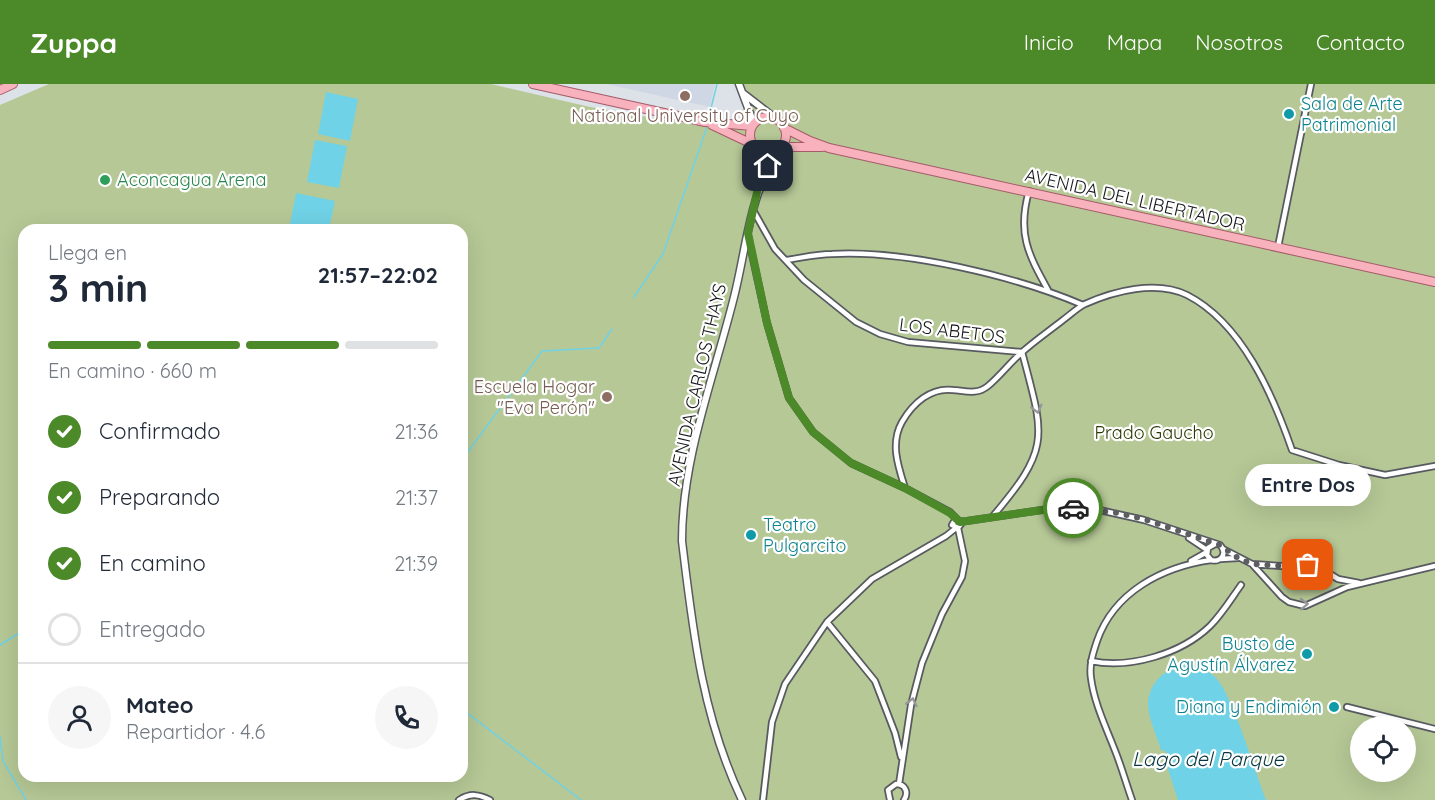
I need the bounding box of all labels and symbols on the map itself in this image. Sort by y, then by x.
marker: National University of Cuyo [678,89,692,103]
place label: Sala de Arte Patrimonial [1301,92,1403,136]
place label: National University of Cuyo [571,104,799,127]
marker: Sala de Arte Patrimonial [1282,107,1296,121]
pin [742,140,793,191]
street label: AVENIDA DEL LIBERTADOR [1023,163,1247,236]
place label: Aconcagua Arena [117,168,266,191]
marker: Aconcagua Arena [98,173,112,187]
street label: AVENIDA CARLOS THAYS [662,281,731,488]
street label: LOS ABETOS [898,313,1006,348]
place label: Escuela Hogar "Eva Perón" [474,375,595,419]
marker: Escuela Hogar "Eva Perón" [600,390,614,404]
one-way arrow [1029,404,1042,414]
park label: Prado Gaucho [1094,421,1214,444]
callout: Entre Dos [1245,463,1371,505]
courier [1043,478,1103,538]
place label: Teatro Pulgarcito [763,513,846,557]
marker: Teatro Pulgarcito [744,528,758,542]
pin [1282,539,1333,590]
one-way arrow [1300,597,1309,610]
place label: Busto de Agustín Álvarez [1167,632,1295,676]
marker: Busto de Agustín Álvarez [1300,647,1314,661]
place label: Diana y Endimión [1176,695,1322,718]
one-way arrow [904,697,917,707]
marker: Diana y Endimión [1327,700,1341,714]
water label: Lago del Parque [1132,746,1285,771]

